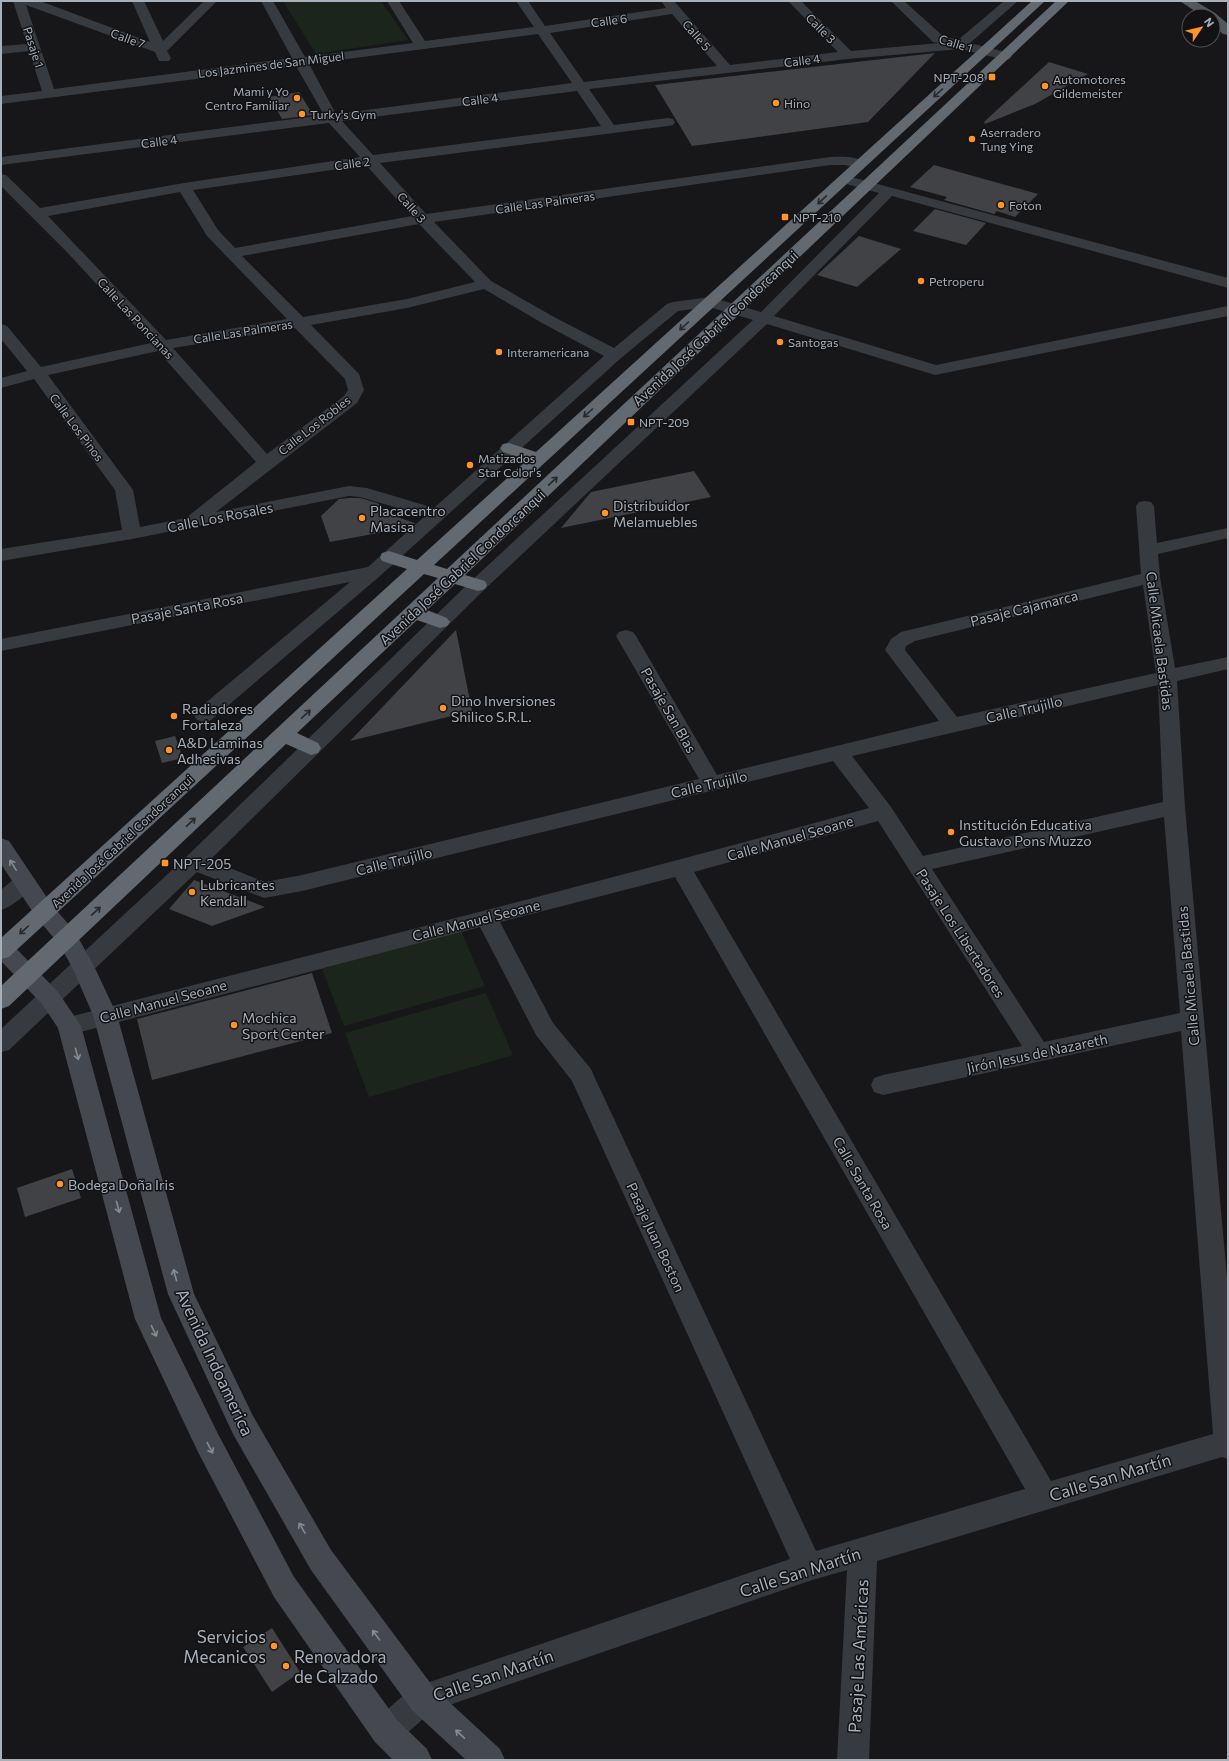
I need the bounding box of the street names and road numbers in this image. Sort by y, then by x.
street label: Calle 3 [803,10,839,46]
street label: Calle 6 [590,11,628,29]
street label: Calle 5 [680,17,714,53]
street label: Pasaje 1 [21,25,47,69]
street label: Calle 7 [109,25,147,51]
street label: Calle 1 [938,31,974,55]
street label: Los Jazmines de San Miguel [197,48,345,81]
street label: Calle 4 [783,51,821,69]
street label: Calle 4 [461,90,499,108]
street label: Calle 4 [140,132,178,150]
street label: Calle 2 [333,154,371,172]
street label: Calle Las Palmeras [494,188,596,216]
street label: Calle 3 [395,189,429,225]
street label: Avenida José Gabriel Condorcanqui [629,247,801,409]
street label: Calle Las Poncianas [95,275,177,361]
street label: Calle Las Palmeras [192,316,294,346]
street label: Calle Los Pinos [47,390,107,464]
street label: Calle Los Robles [275,393,353,457]
street label: Avenida José Gabriel Condorcanqui [376,486,548,648]
street label: Calle Los Rosales [166,498,274,536]
street label: Calle Micaela Bastidas [1143,570,1177,712]
street label: Pasaje Cajamarca [968,586,1080,630]
street label: Pasaje Santa Rosa [130,589,244,627]
street label: Pasaje San Blas [638,664,700,756]
street label: Calle Trujillo [984,692,1064,726]
street label: Calle Trujillo [669,767,749,801]
street label: Avenida José Gabriel Condorcanqui [48,772,196,911]
street label: Calle Manuel Seoane [725,812,855,864]
street label: Calle Trujillo [354,843,434,879]
street label: Pasaje Los Libertadores [913,865,1009,1001]
street label: Calle Manuel Seoane [410,896,542,944]
street label: Calle Micaela Bastidas [1173,905,1203,1047]
street label: Calle Manuel Seoane [98,976,228,1026]
street label: Jirón Jesus de Nazareth [965,1030,1109,1076]
street label: Calle Santa Rosa [830,1134,896,1232]
street label: Pasaje Juan Boston [623,1179,689,1295]
street label: Avenida Indoamerica [172,1285,258,1439]
street label: Calle San Martín [1047,1449,1173,1505]
street label: Calle San Martín [737,1543,863,1601]
street label: Pasaje Las Américas [843,1579,873,1733]
street label: Calle San Martín [430,1645,556,1705]

